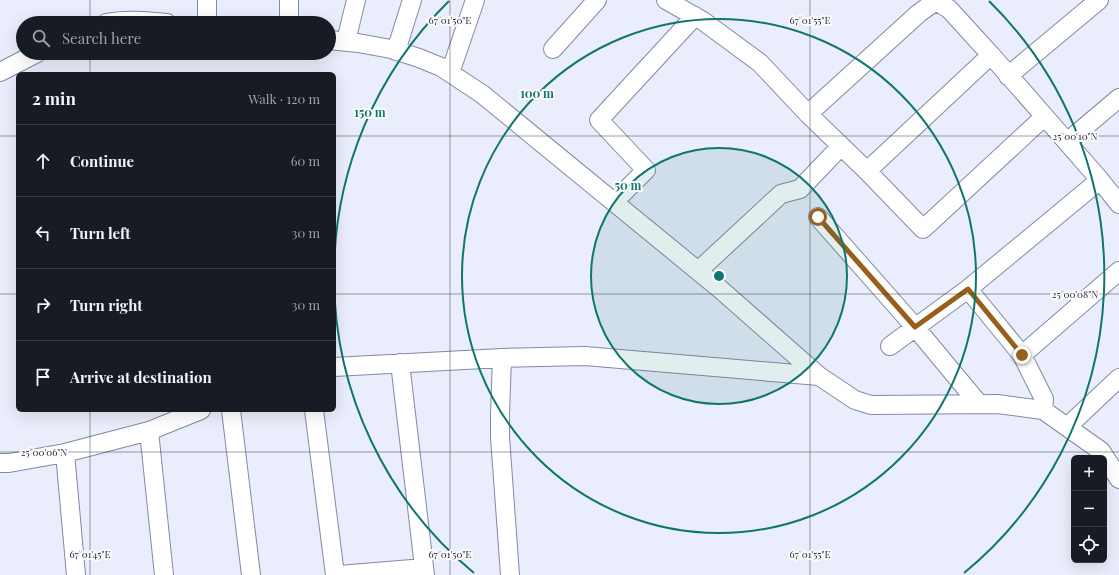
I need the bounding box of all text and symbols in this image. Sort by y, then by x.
text: 67°01'50"E [429,13,471,27]
text: 67°01'55"E [789,13,831,27]
search box [16,16,336,60]
icon: search [30,27,52,49]
text: Search here [62,28,141,48]
text: 100 m [520,85,554,101]
text: 2 min [32,87,76,109]
text: Walk · 120 m [248,90,320,107]
text: 150 m [354,104,386,120]
text: 25°00'10"N [1052,129,1098,143]
icon: ahead [32,150,54,172]
text: Continue [70,151,134,171]
text: 60 m [291,152,320,169]
text: 50 m [615,177,642,193]
route start [809,208,827,226]
icon: left [32,222,54,244]
text: Turn left [70,223,131,243]
text: 30 m [292,224,320,241]
centre of rings [712,269,726,283]
text: 25°00'08"N [1052,287,1098,301]
icon: right [32,294,54,316]
text: Turn right [70,295,143,315]
text: 30 m [292,296,320,313]
route end [1013,346,1031,364]
icon: arrive [32,366,54,388]
text: Arrive at destination [70,367,212,387]
text: 25°00'06"N [21,445,67,459]
map controls [1071,455,1107,563]
button: + [1071,455,1107,491]
button: − [1071,491,1107,527]
button: locate [1071,527,1107,563]
text: 67°01'45"E [69,547,111,561]
text: 67°01'50"E [429,547,471,561]
text: 67°01'55"E [789,547,831,561]

